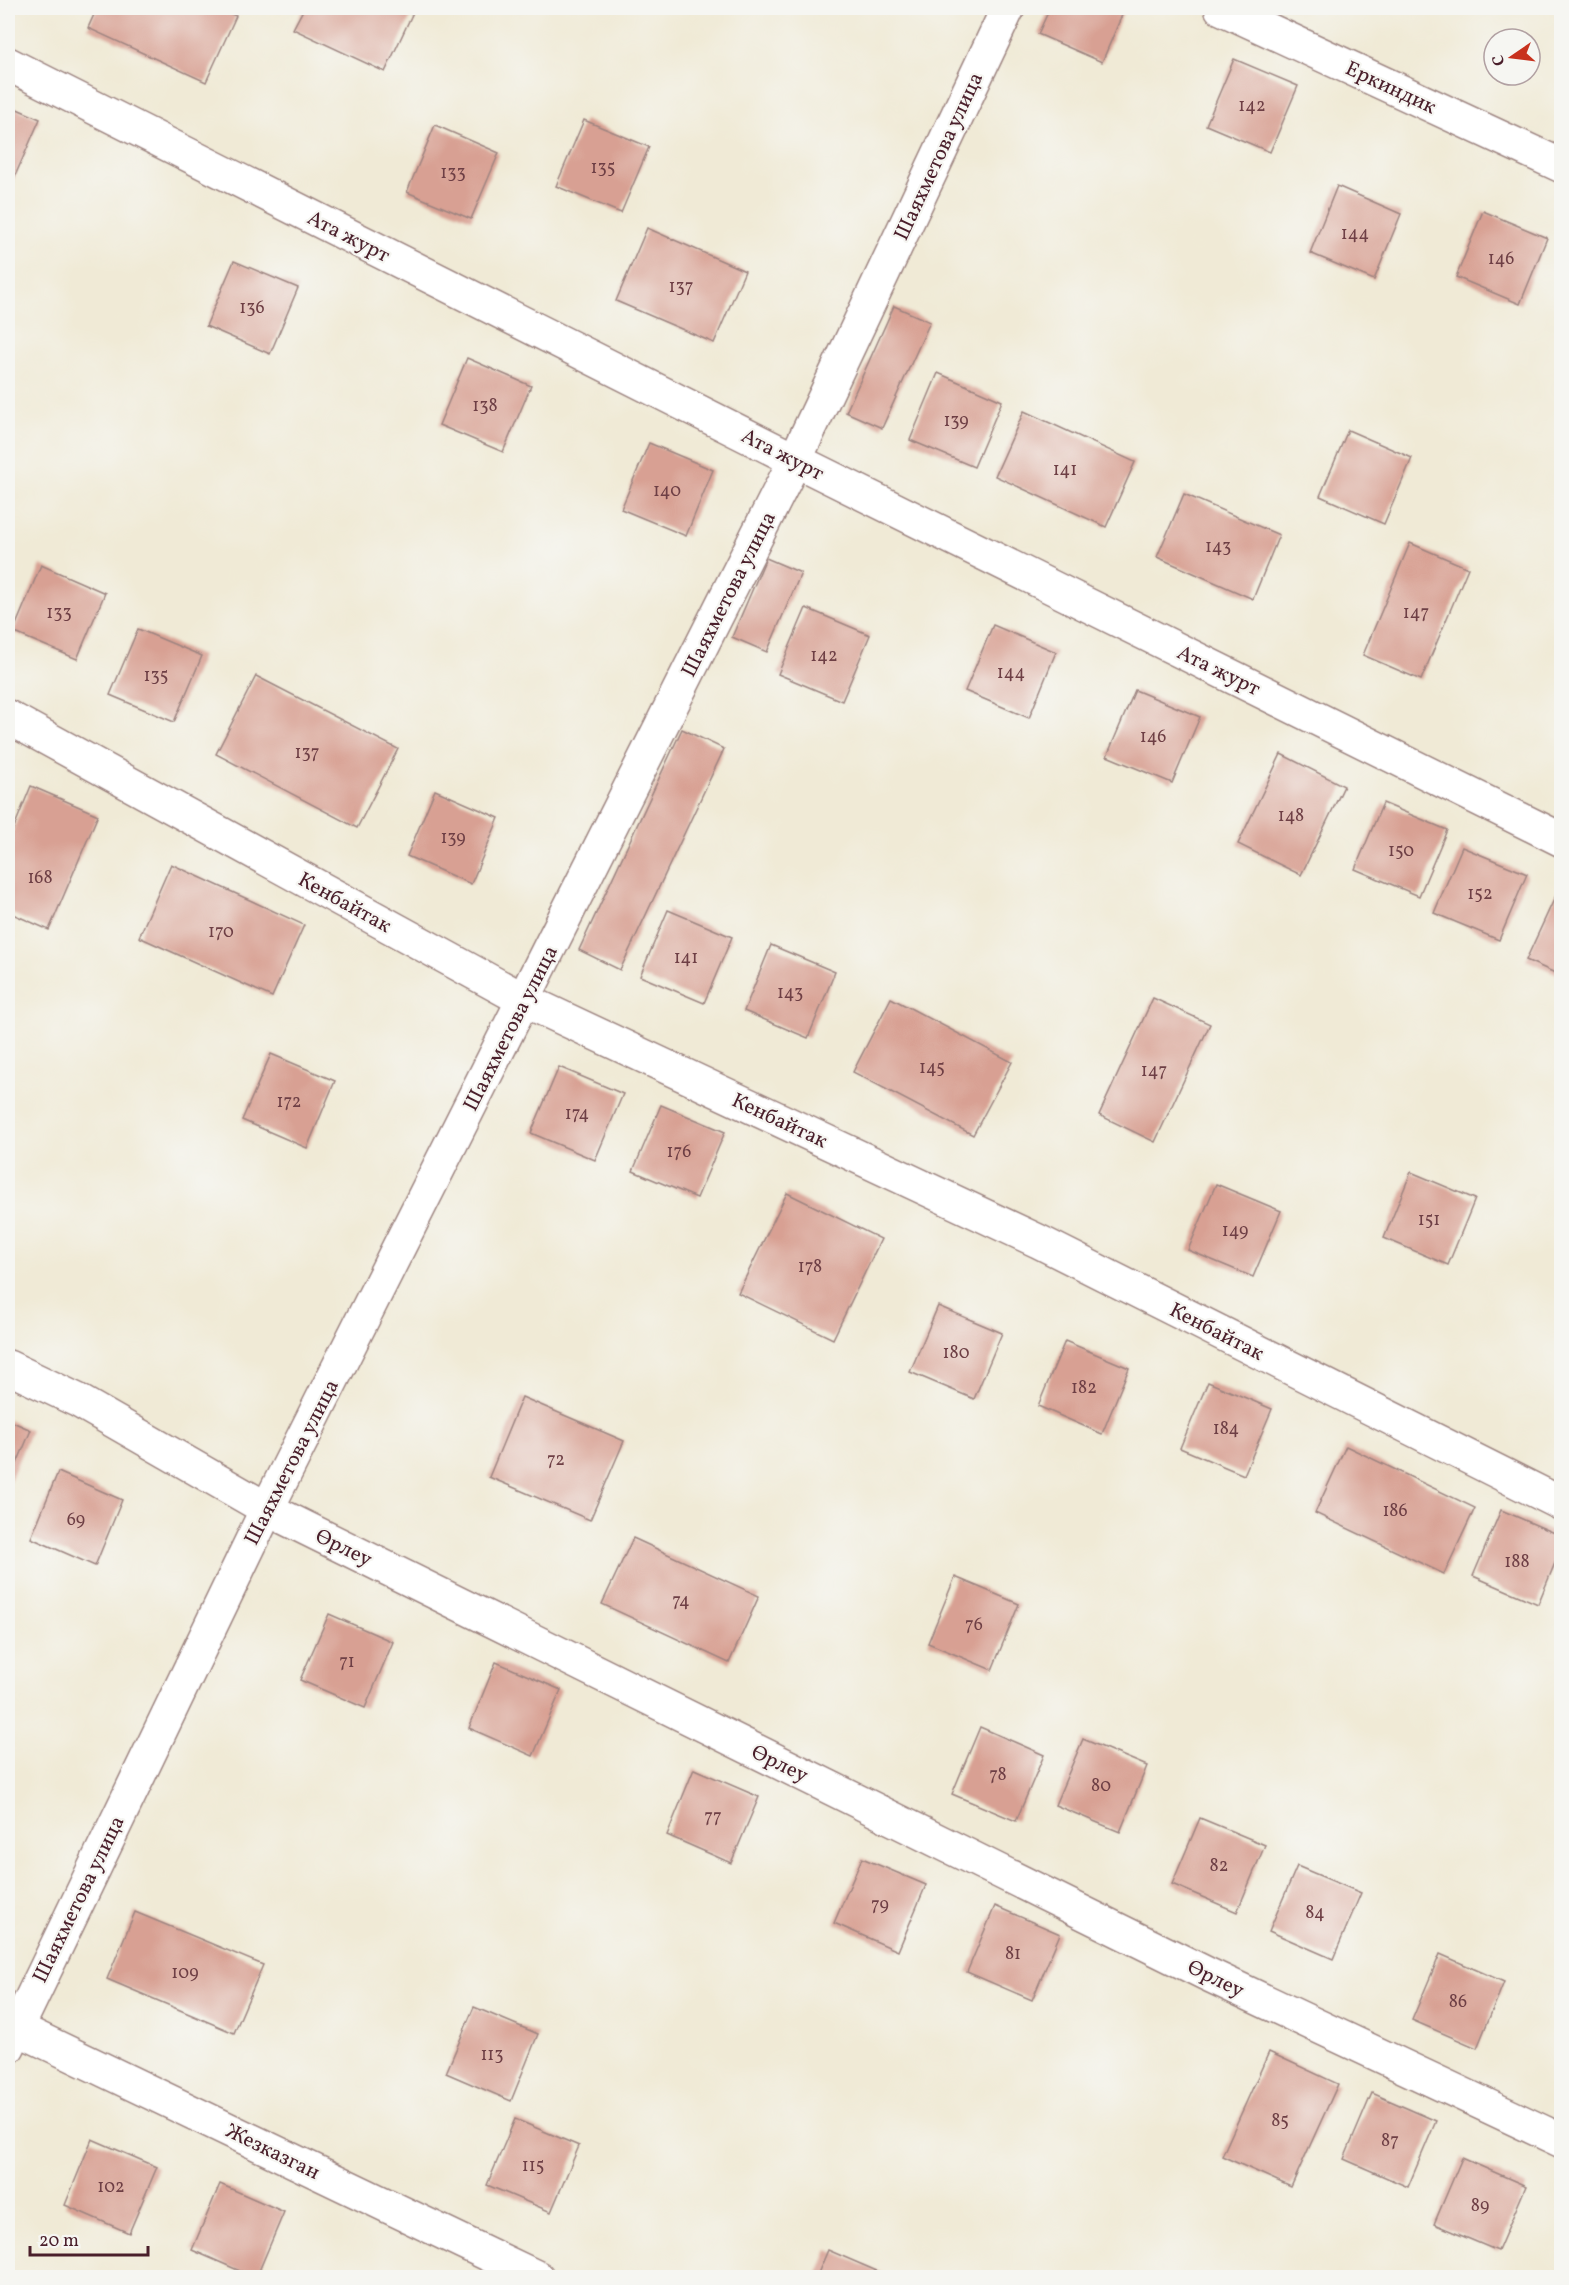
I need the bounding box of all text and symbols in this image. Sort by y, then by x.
north arrow [1482,27,1542,87]
text: С [1487,52,1511,68]
street label: Еркиндик [1340,55,1441,122]
street label: Шаяхметова улица [888,68,991,246]
house number: 142 [1238,94,1266,119]
house number: 135 [591,156,615,181]
house number: 133 [440,161,466,186]
street label: Ата журт [302,204,395,271]
house number: 144 [1341,222,1369,247]
house number: 146 [1488,247,1514,272]
house number: 137 [669,275,693,300]
house number: 136 [239,296,265,321]
house number: 138 [472,394,498,419]
house number: 139 [943,409,969,434]
street label: Ата журт [736,422,829,489]
house number: 141 [1053,458,1077,483]
house number: 140 [653,479,681,504]
street label: Шаяхметова улица [675,507,784,683]
house number: 143 [1205,535,1231,560]
house number: 133 [46,601,72,626]
house number: 147 [1403,601,1429,626]
street label: Ата журт [1172,639,1265,704]
house number: 142 [810,644,838,669]
house number: 144 [997,661,1025,686]
house number: 135 [144,664,168,689]
house number: 146 [1140,725,1166,750]
house number: 137 [295,741,319,766]
house number: 148 [1278,804,1304,829]
house number: 139 [440,826,466,851]
house number: 150 [1388,839,1414,864]
house number: 168 [27,866,53,891]
street label: Кенбайтак [292,866,396,941]
house number: 152 [1467,882,1493,907]
house number: 170 [208,920,234,945]
street label: Шаяхметова улица [457,941,566,1117]
house number: 141 [674,946,698,971]
house number: 143 [777,981,803,1006]
house number: 145 [919,1056,945,1081]
house number: 147 [1141,1059,1167,1084]
street label: Кенбайтак [727,1087,832,1156]
house number: 172 [276,1090,302,1115]
house number: 174 [565,1102,589,1127]
house number: 176 [667,1140,691,1165]
house number: 151 [1418,1208,1440,1233]
house number: 149 [1222,1219,1248,1244]
house number: 178 [798,1255,822,1280]
street label: Кенбайтак [1164,1296,1269,1369]
house number: 180 [943,1341,970,1366]
street label: Шаяхметова улица [238,1375,347,1551]
house number: 182 [1071,1376,1097,1401]
house number: 184 [1213,1417,1239,1442]
house number: 72 [547,1448,565,1473]
house number: 186 [1382,1499,1408,1524]
house number: 69 [67,1508,85,1533]
street label: Өрлеу [310,1522,377,1575]
house number: 188 [1504,1550,1530,1575]
house number: 74 [672,1589,690,1614]
house number: 76 [965,1613,983,1638]
house number: 71 [339,1650,355,1675]
street label: Өрлеу [746,1738,813,1791]
house number: 78 [989,1763,1007,1788]
house number: 80 [1091,1774,1111,1799]
house number: 77 [704,1805,722,1830]
street label: Шаяхметова улица [26,1811,132,1988]
house number: 82 [1210,1854,1228,1879]
house number: 79 [871,1893,889,1918]
house number: 84 [1305,1901,1325,1926]
house number: 81 [1005,1942,1021,1967]
street label: Өрлеу [1182,1953,1249,2006]
house number: 109 [171,1961,199,1986]
house number: 86 [1449,1990,1467,2015]
house number: 113 [480,2043,504,2068]
house number: 85 [1271,2109,1289,2134]
street label: Жезказган [220,2117,325,2188]
house number: 87 [1381,2129,1399,2154]
house number: 115 [522,2154,544,2179]
house number: 102 [97,2175,125,2200]
house number: 89 [1471,2194,1489,2219]
scale bar [30,2219,148,2257]
text: 20 m [39,2229,79,2254]

